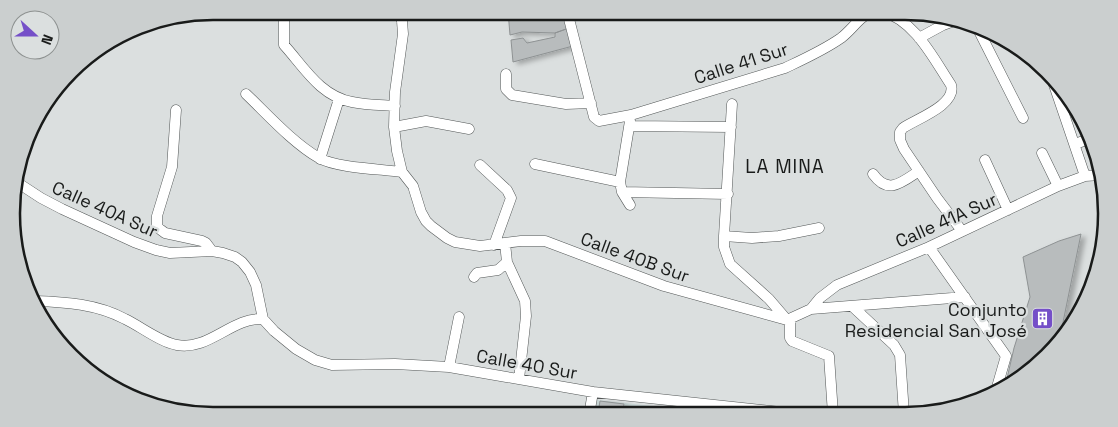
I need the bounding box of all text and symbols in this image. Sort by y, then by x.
north arrow [10,10,60,60]
text: N [37,32,57,47]
street label: Calle 41 Sur [691,37,791,89]
district label: LA MINA [745,154,825,179]
street label: Calle 40A Sur [49,175,162,243]
street label: Calle 41A Sur [892,187,1001,253]
street label: Calle 40B Sur [577,227,693,287]
place label: Conjunto Residencial San José [845,298,1027,342]
building icon: Conjunto Residencial San José [1031,307,1055,331]
street label: Calle 40 Sur [475,344,580,384]

